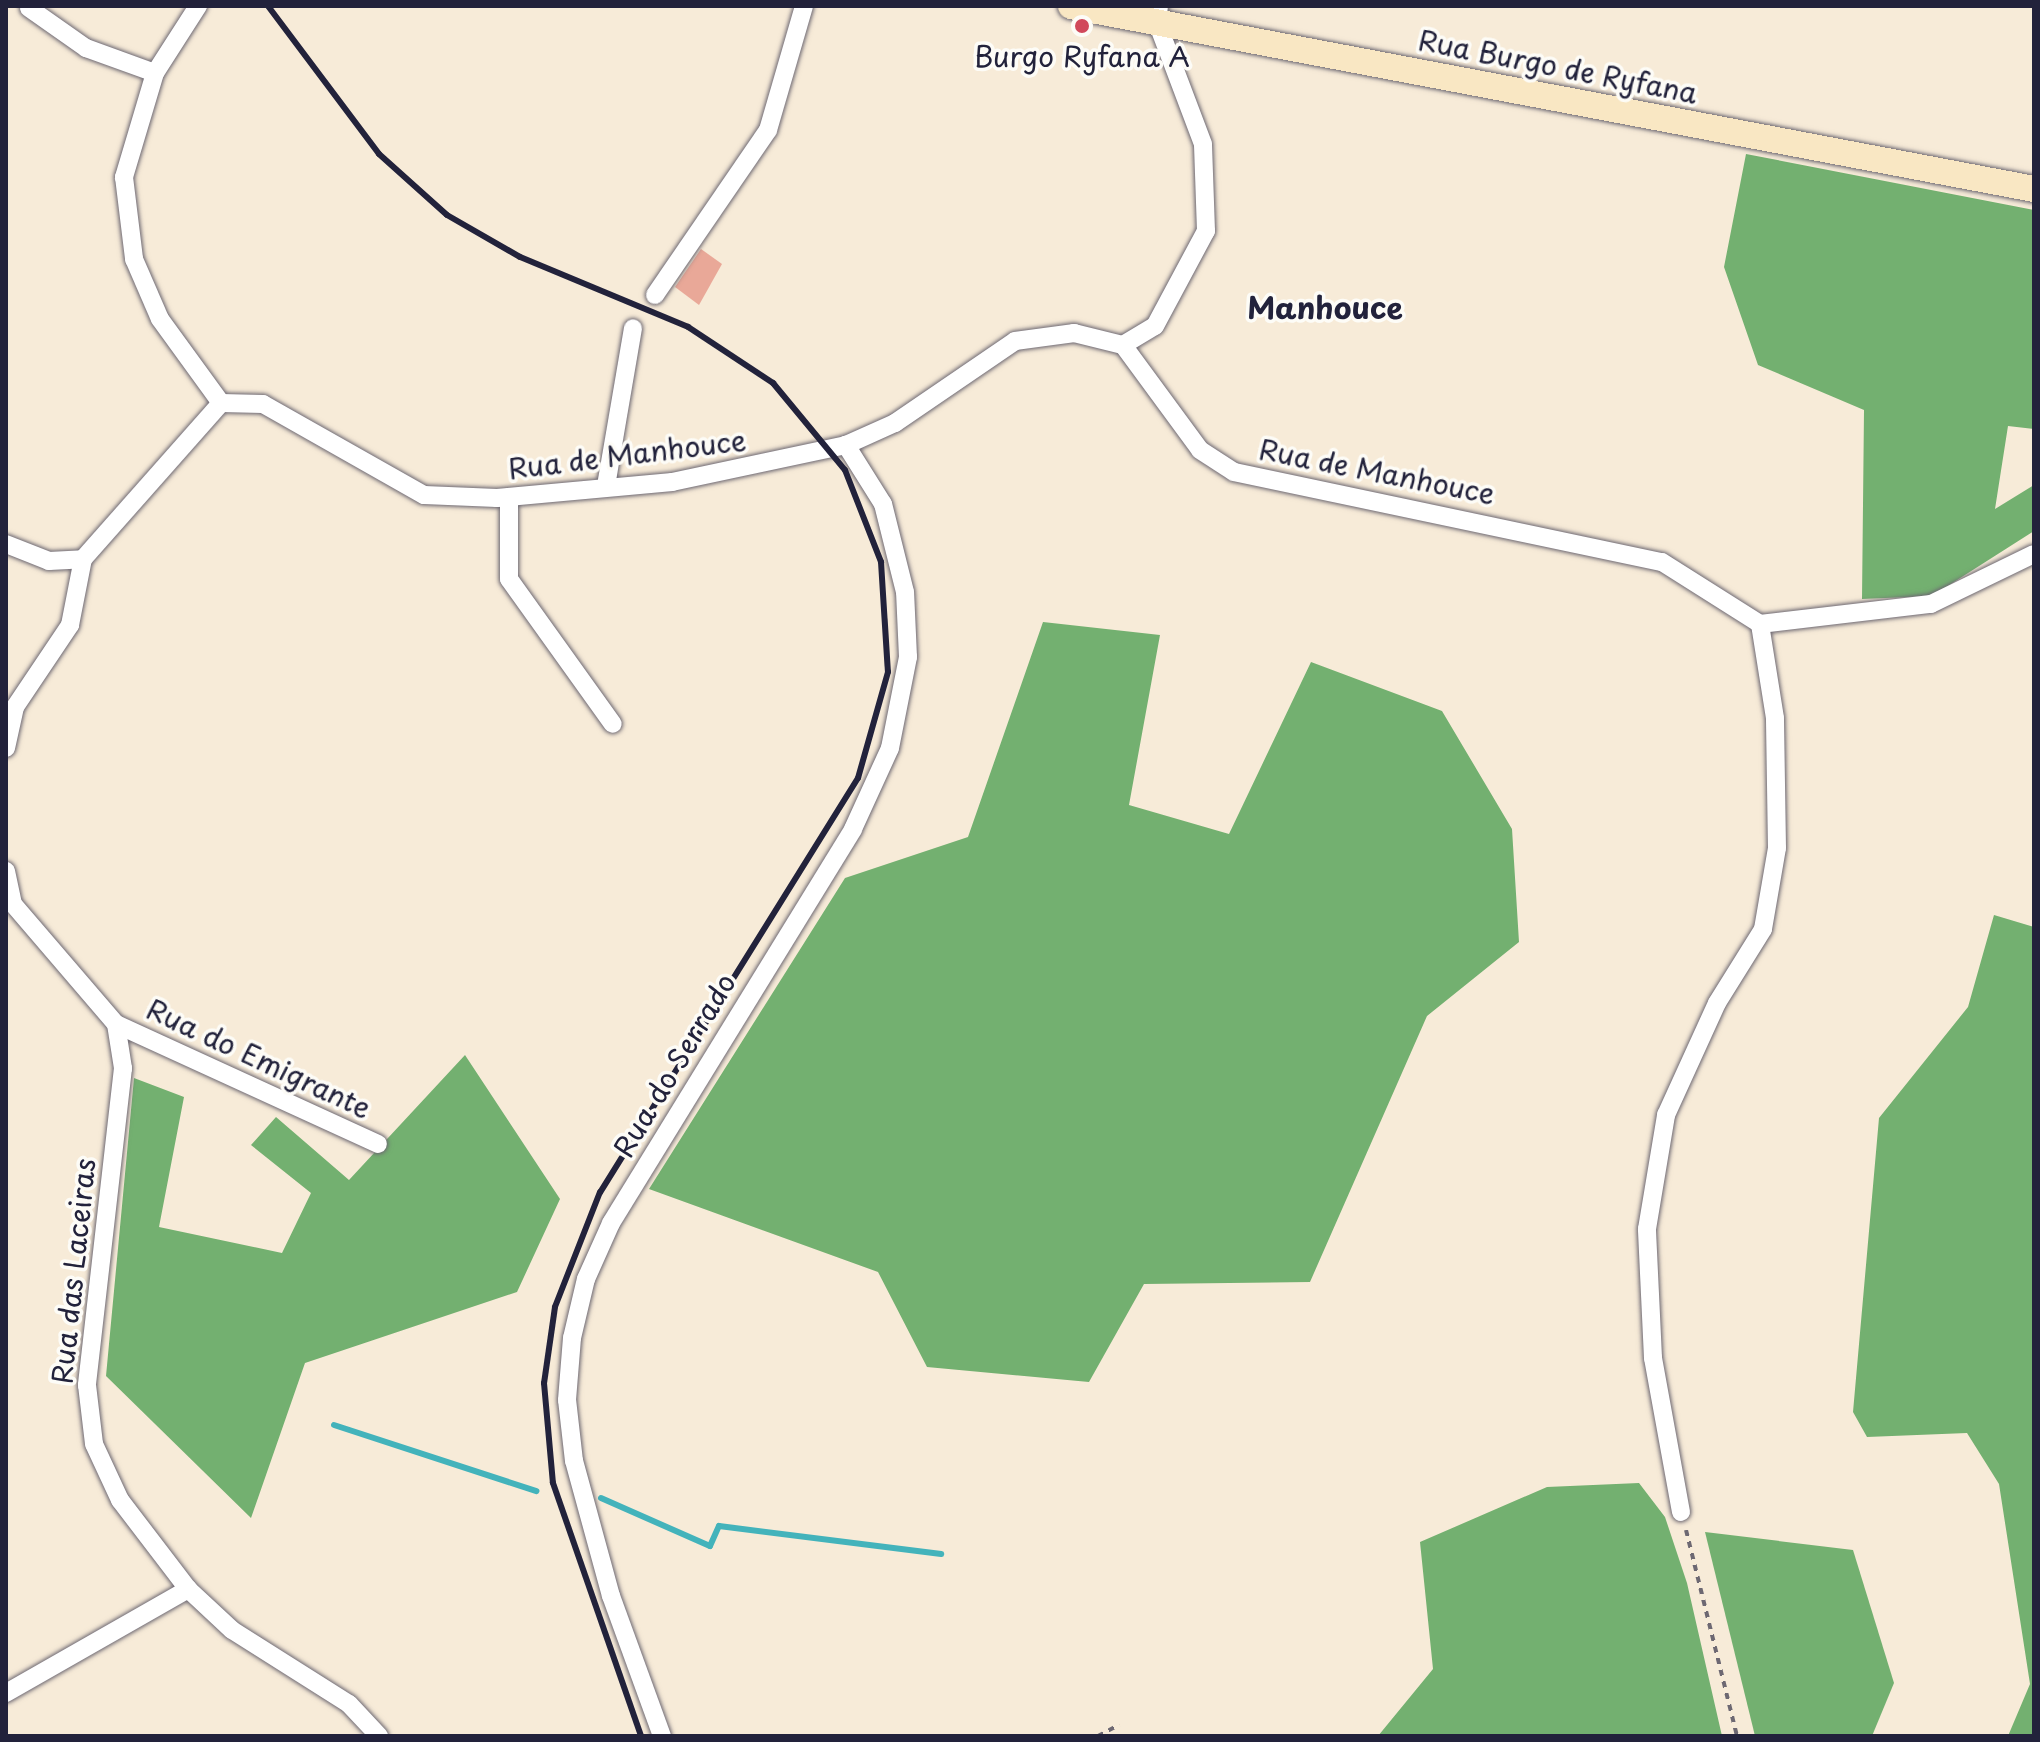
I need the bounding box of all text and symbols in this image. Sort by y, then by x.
marker: Burgo Ryfana A [1073,17,1091,35]
street label: Rua Burgo de Ryfana [1413,22,1703,110]
place label: Burgo Ryfana A [974,39,1190,73]
district label: Manhouce [1247,289,1403,325]
street label: Rua de Manhouce [504,422,750,486]
street label: Rua de Manhouce [1254,431,1500,511]
street label: Rua do Serrado [606,967,742,1163]
street label: Rua do Emigrante [142,992,376,1124]
street label: Rua das Laceiras [44,1155,102,1387]

